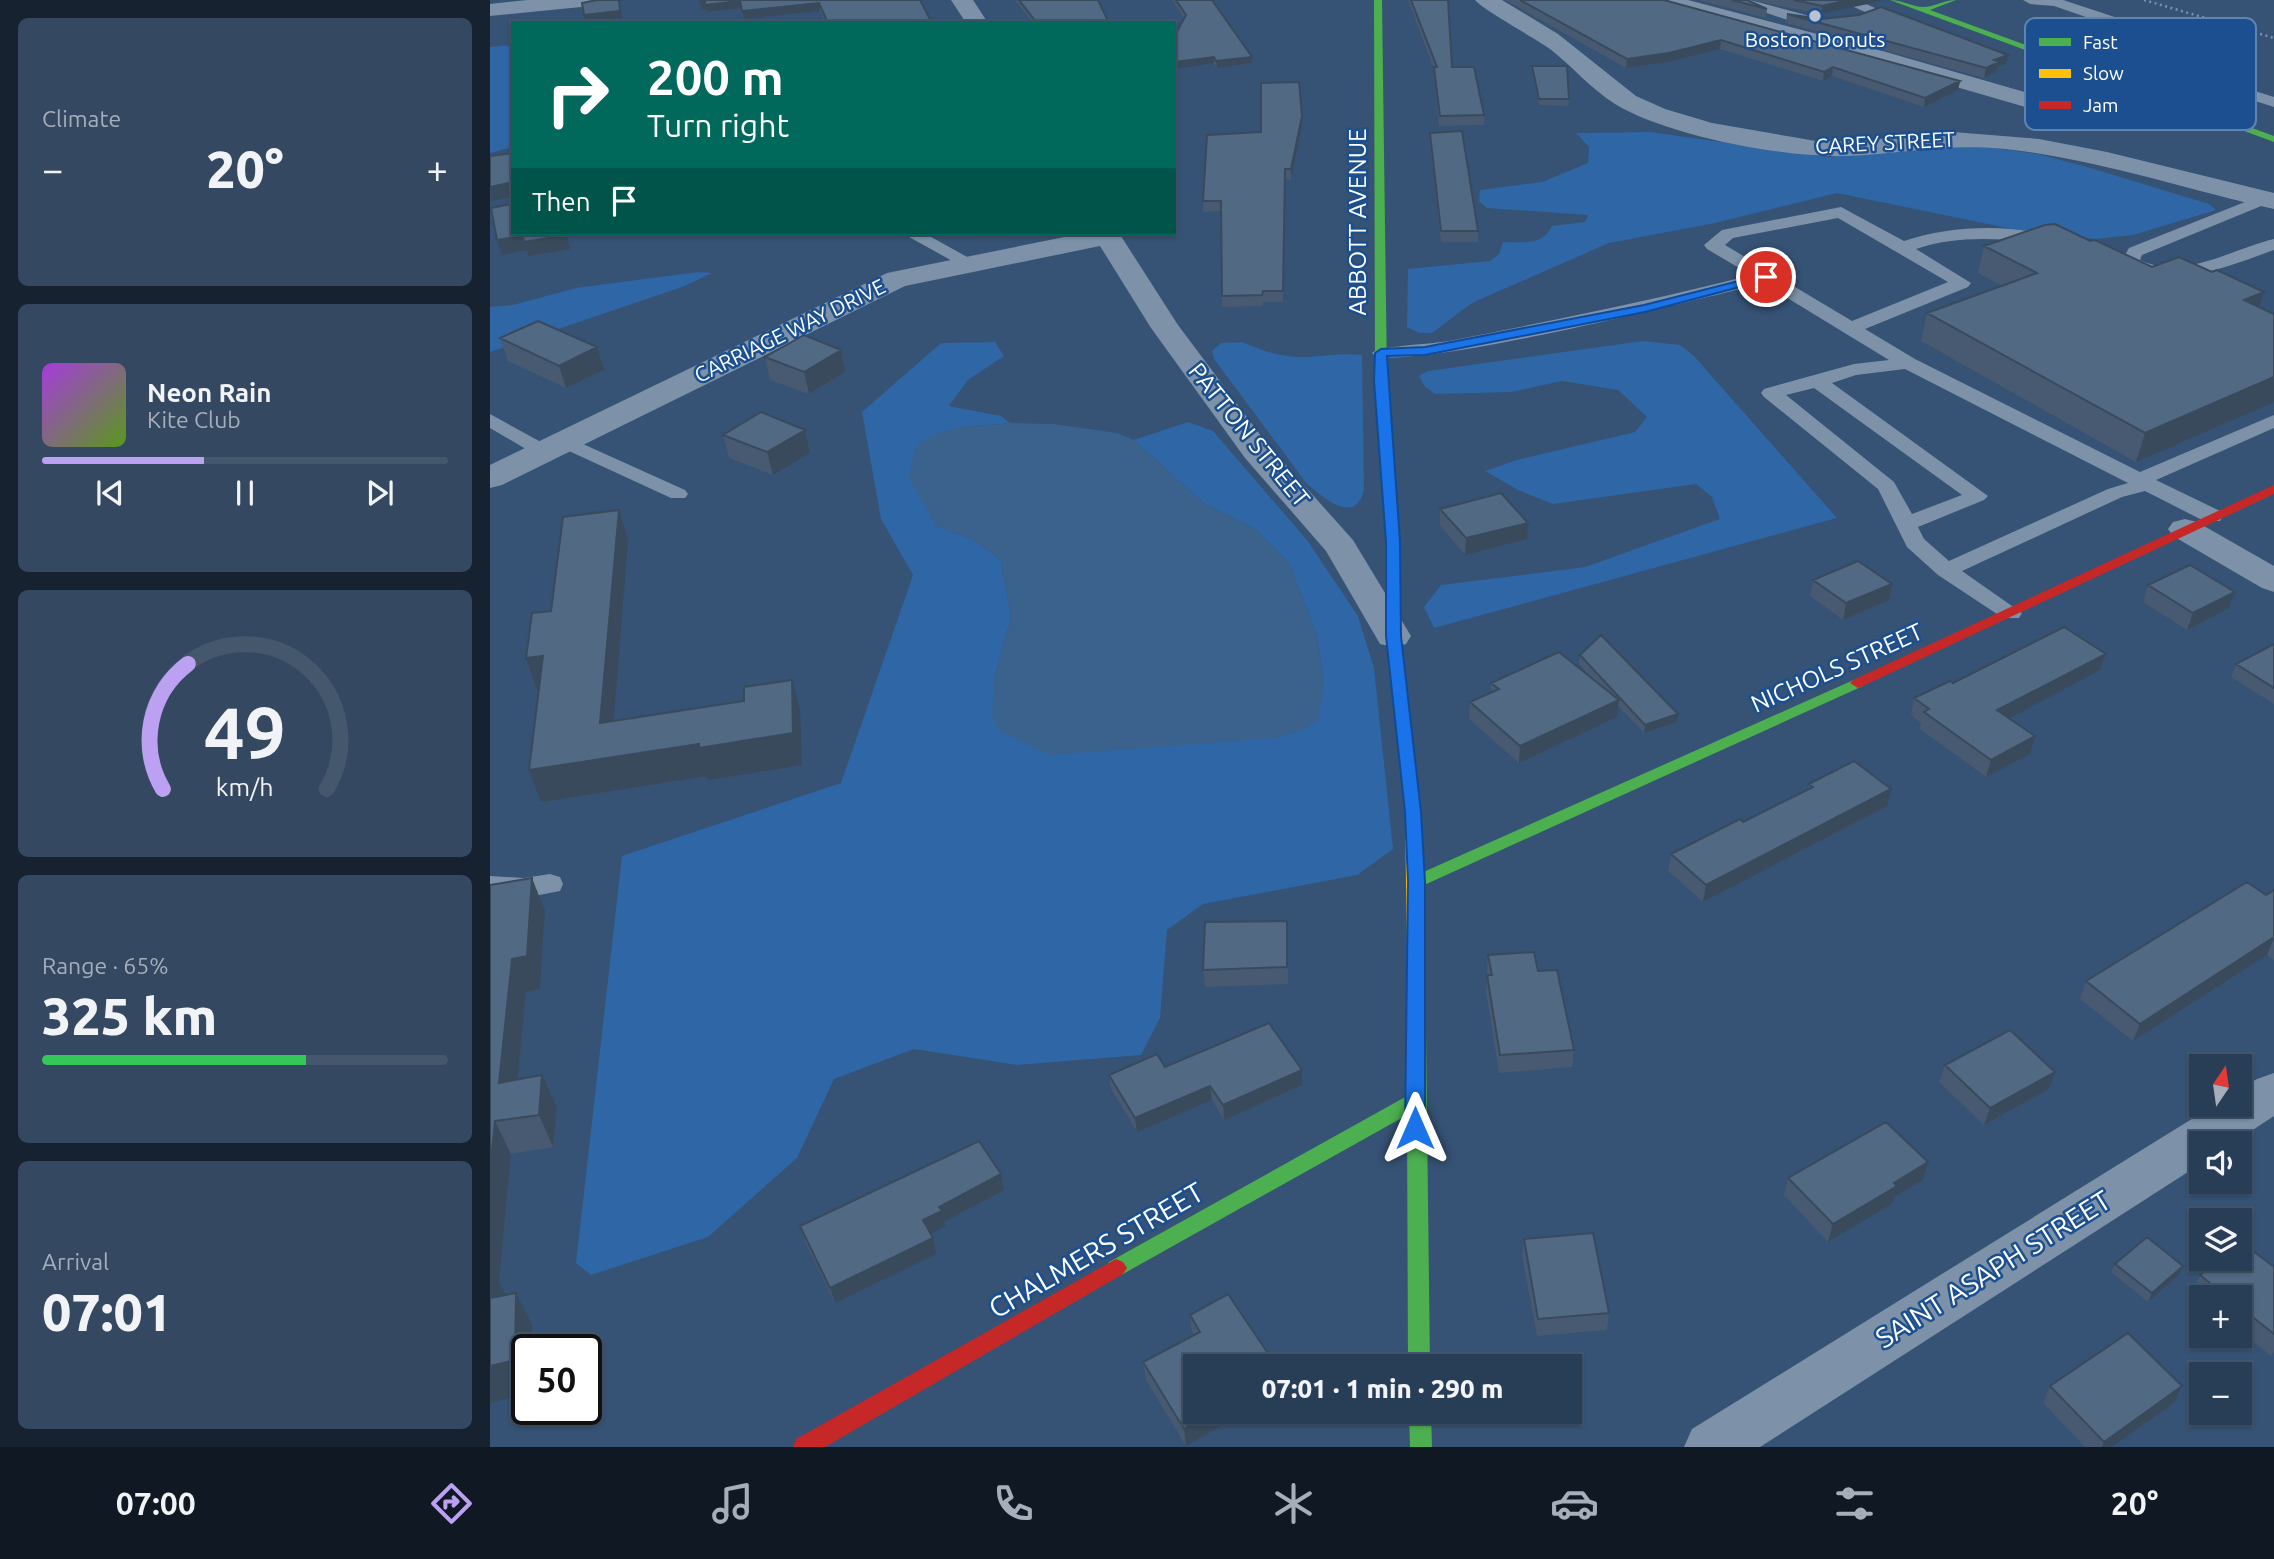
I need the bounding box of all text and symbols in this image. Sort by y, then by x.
marker: Boston Donuts [1807,8,1823,24]
legend [2025,18,2256,130]
place label: Boston Donuts [1745,27,1885,51]
text: Fast [2083,31,2118,53]
icon: right [532,49,623,140]
text: 200 m [647,49,784,104]
text: Slow [2083,62,2124,84]
text: Jam [2083,94,2119,116]
text: Climate [42,106,121,131]
text: Turn right [647,107,789,143]
street label: CAREY STREET [1814,126,1956,158]
street label: ABBOTT AVENUE [1344,128,1371,316]
text: 20° [206,140,284,198]
text: − [42,148,63,190]
text: + [427,148,448,190]
icon: arrive [605,182,643,220]
text: Then [532,187,591,216]
pin [1736,247,1796,307]
icon: arrive [1747,258,1785,296]
street label: CARRIAGE WAY DRIVE [690,273,889,387]
street label: PATTON STREET [1183,357,1316,512]
text: Neon Rain [147,378,272,407]
text: Kite Club [147,407,241,432]
icon: previous [91,474,129,512]
icon: pause [226,474,264,512]
icon: next [361,474,399,512]
street label: NICHOLS STREET [1747,618,1927,718]
text: 49 [204,692,286,774]
text: km/h [216,773,274,801]
text: Range · 65% [42,953,169,978]
text: 325 km [42,987,217,1045]
north arrow [2189,1054,2252,1116]
map controls [2189,1054,2252,1425]
position arrow [1378,1091,1452,1165]
button: sound [2189,1131,2252,1194]
street label: CHALMERS STREET [983,1175,1209,1324]
street label: SAINT ASAPH STREET [1870,1183,2116,1353]
button: layers [2189,1208,2252,1271]
text: Arrival [42,1249,109,1274]
text: 07:01 [42,1283,172,1341]
button: + [2189,1285,2252,1348]
speed limit sign: 50 [511,1334,602,1425]
button: − [2189,1362,2252,1425]
text: 07:01 · 1 min · 290 m [1262,1374,1503,1403]
icon: directions [427,1479,476,1528]
icon: music [708,1479,757,1528]
icon: phone [989,1479,1038,1528]
icon: climate [1269,1479,1318,1528]
icon: car [1550,1479,1599,1528]
icon: filters [1830,1479,1879,1528]
text: 07:00 [116,1485,196,1521]
text: 20° [2111,1485,2158,1521]

